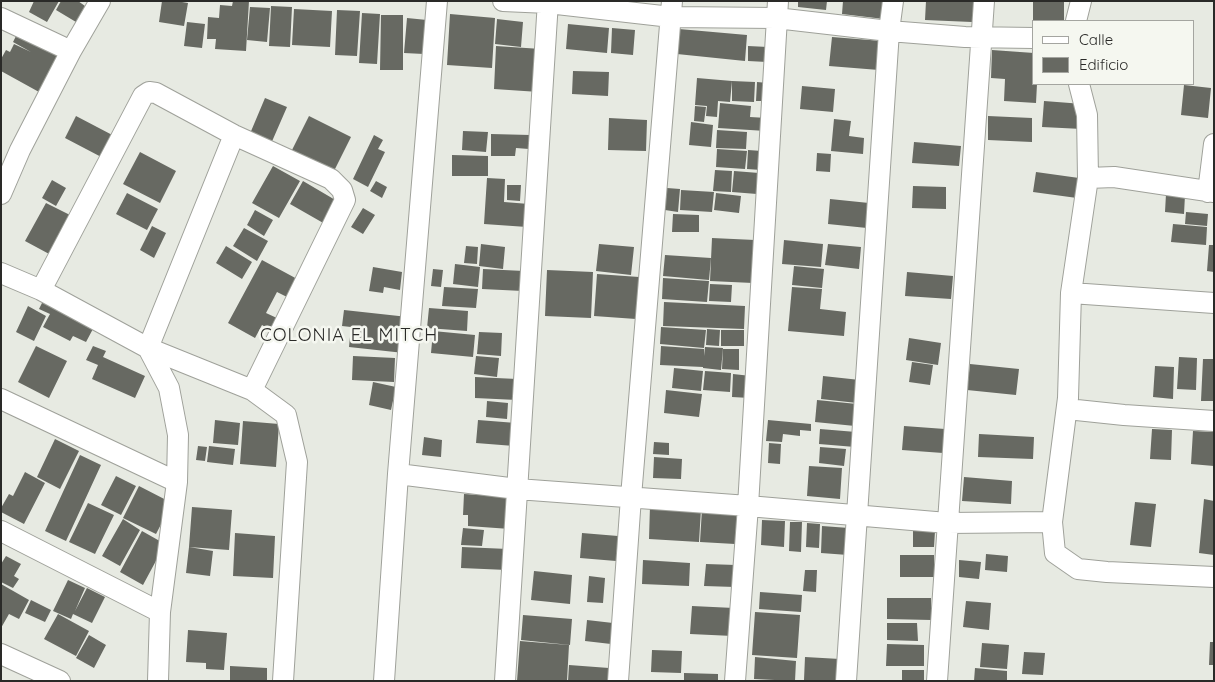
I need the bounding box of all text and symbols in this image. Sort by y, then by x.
legend [1032,20,1195,85]
text: Calle [1079,30,1113,49]
text: Edificio [1079,55,1128,74]
district label: COLONIA EL MITCH [258,325,440,347]

